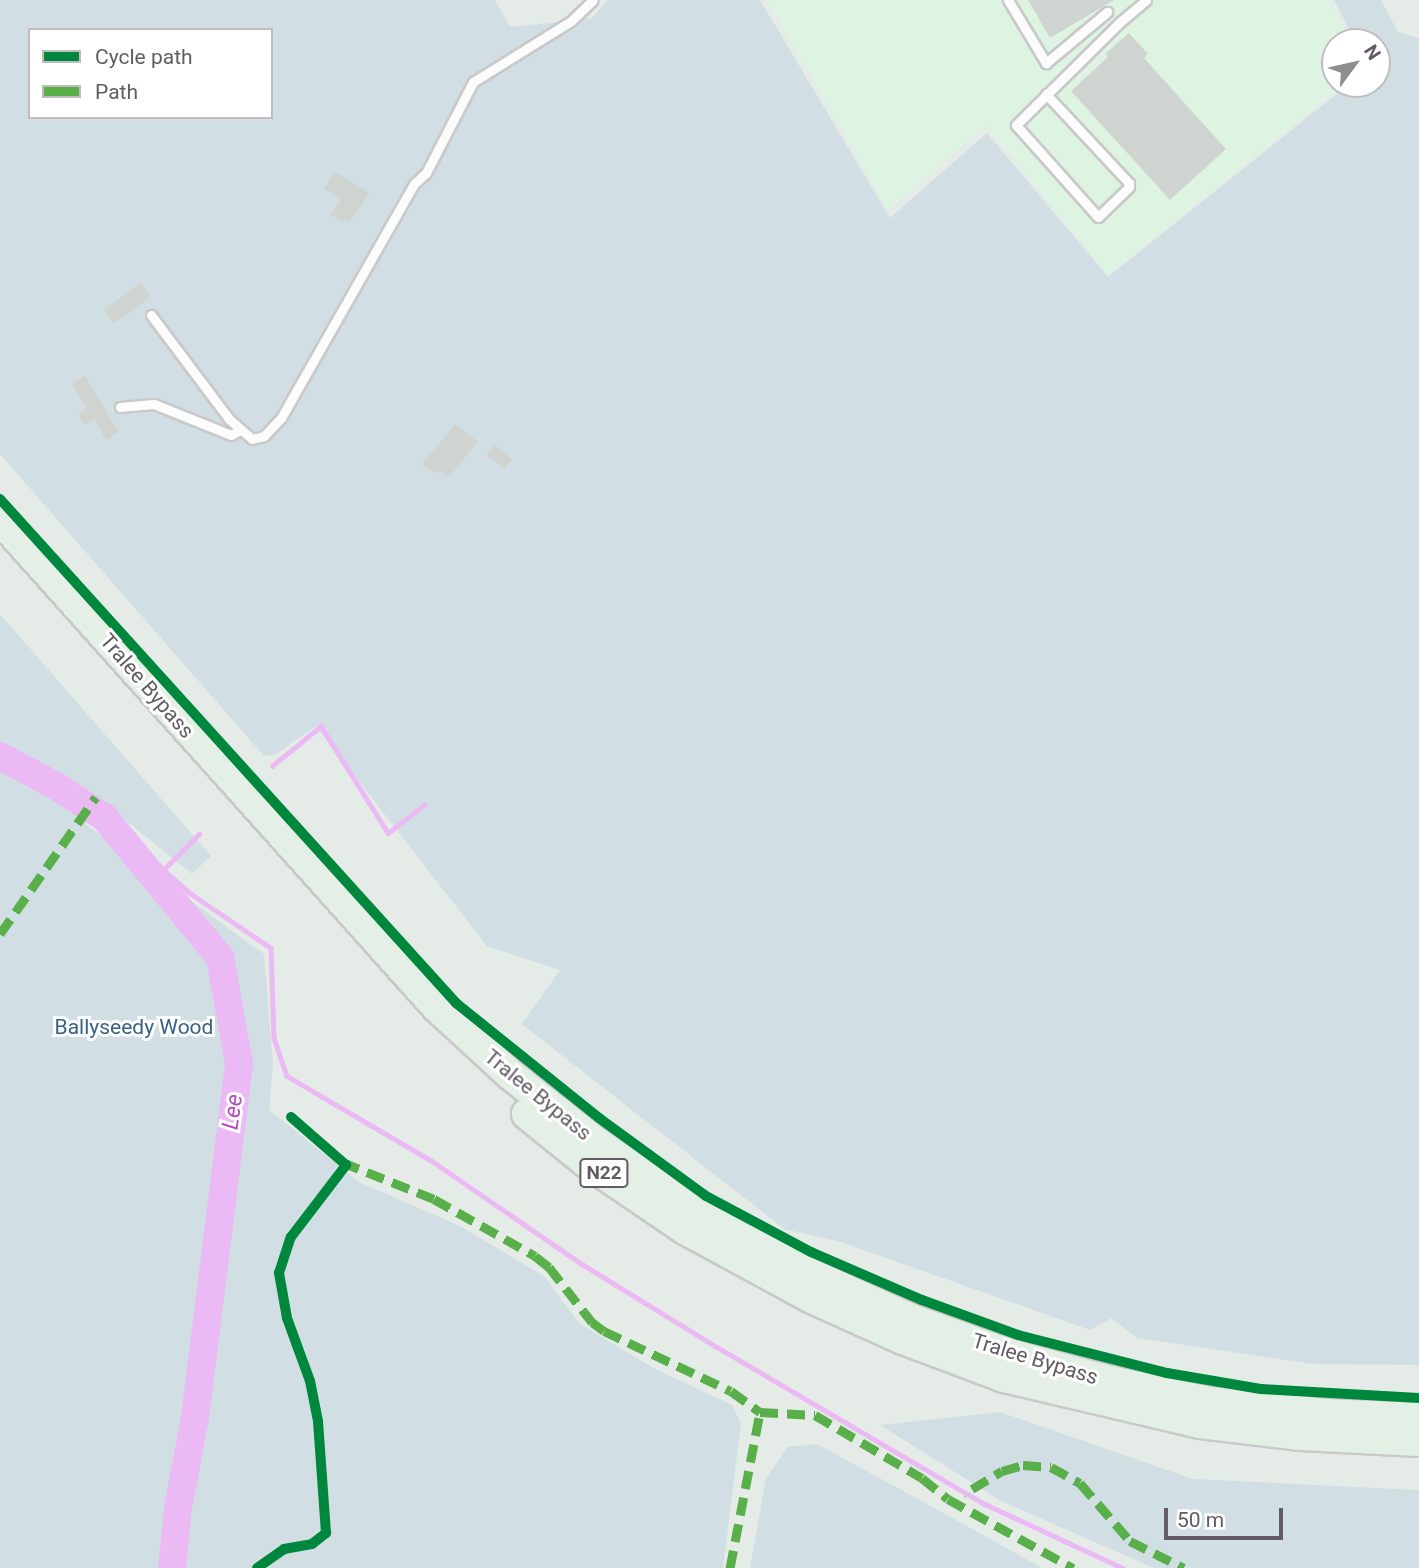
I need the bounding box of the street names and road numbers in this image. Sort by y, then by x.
street label: Tralee Bypass [95,629,199,743]
street label: Tralee Bypass [479,1044,597,1146]
road number: N22 [578,1158,630,1189]
street label: Tralee Bypass [969,1328,1101,1390]

